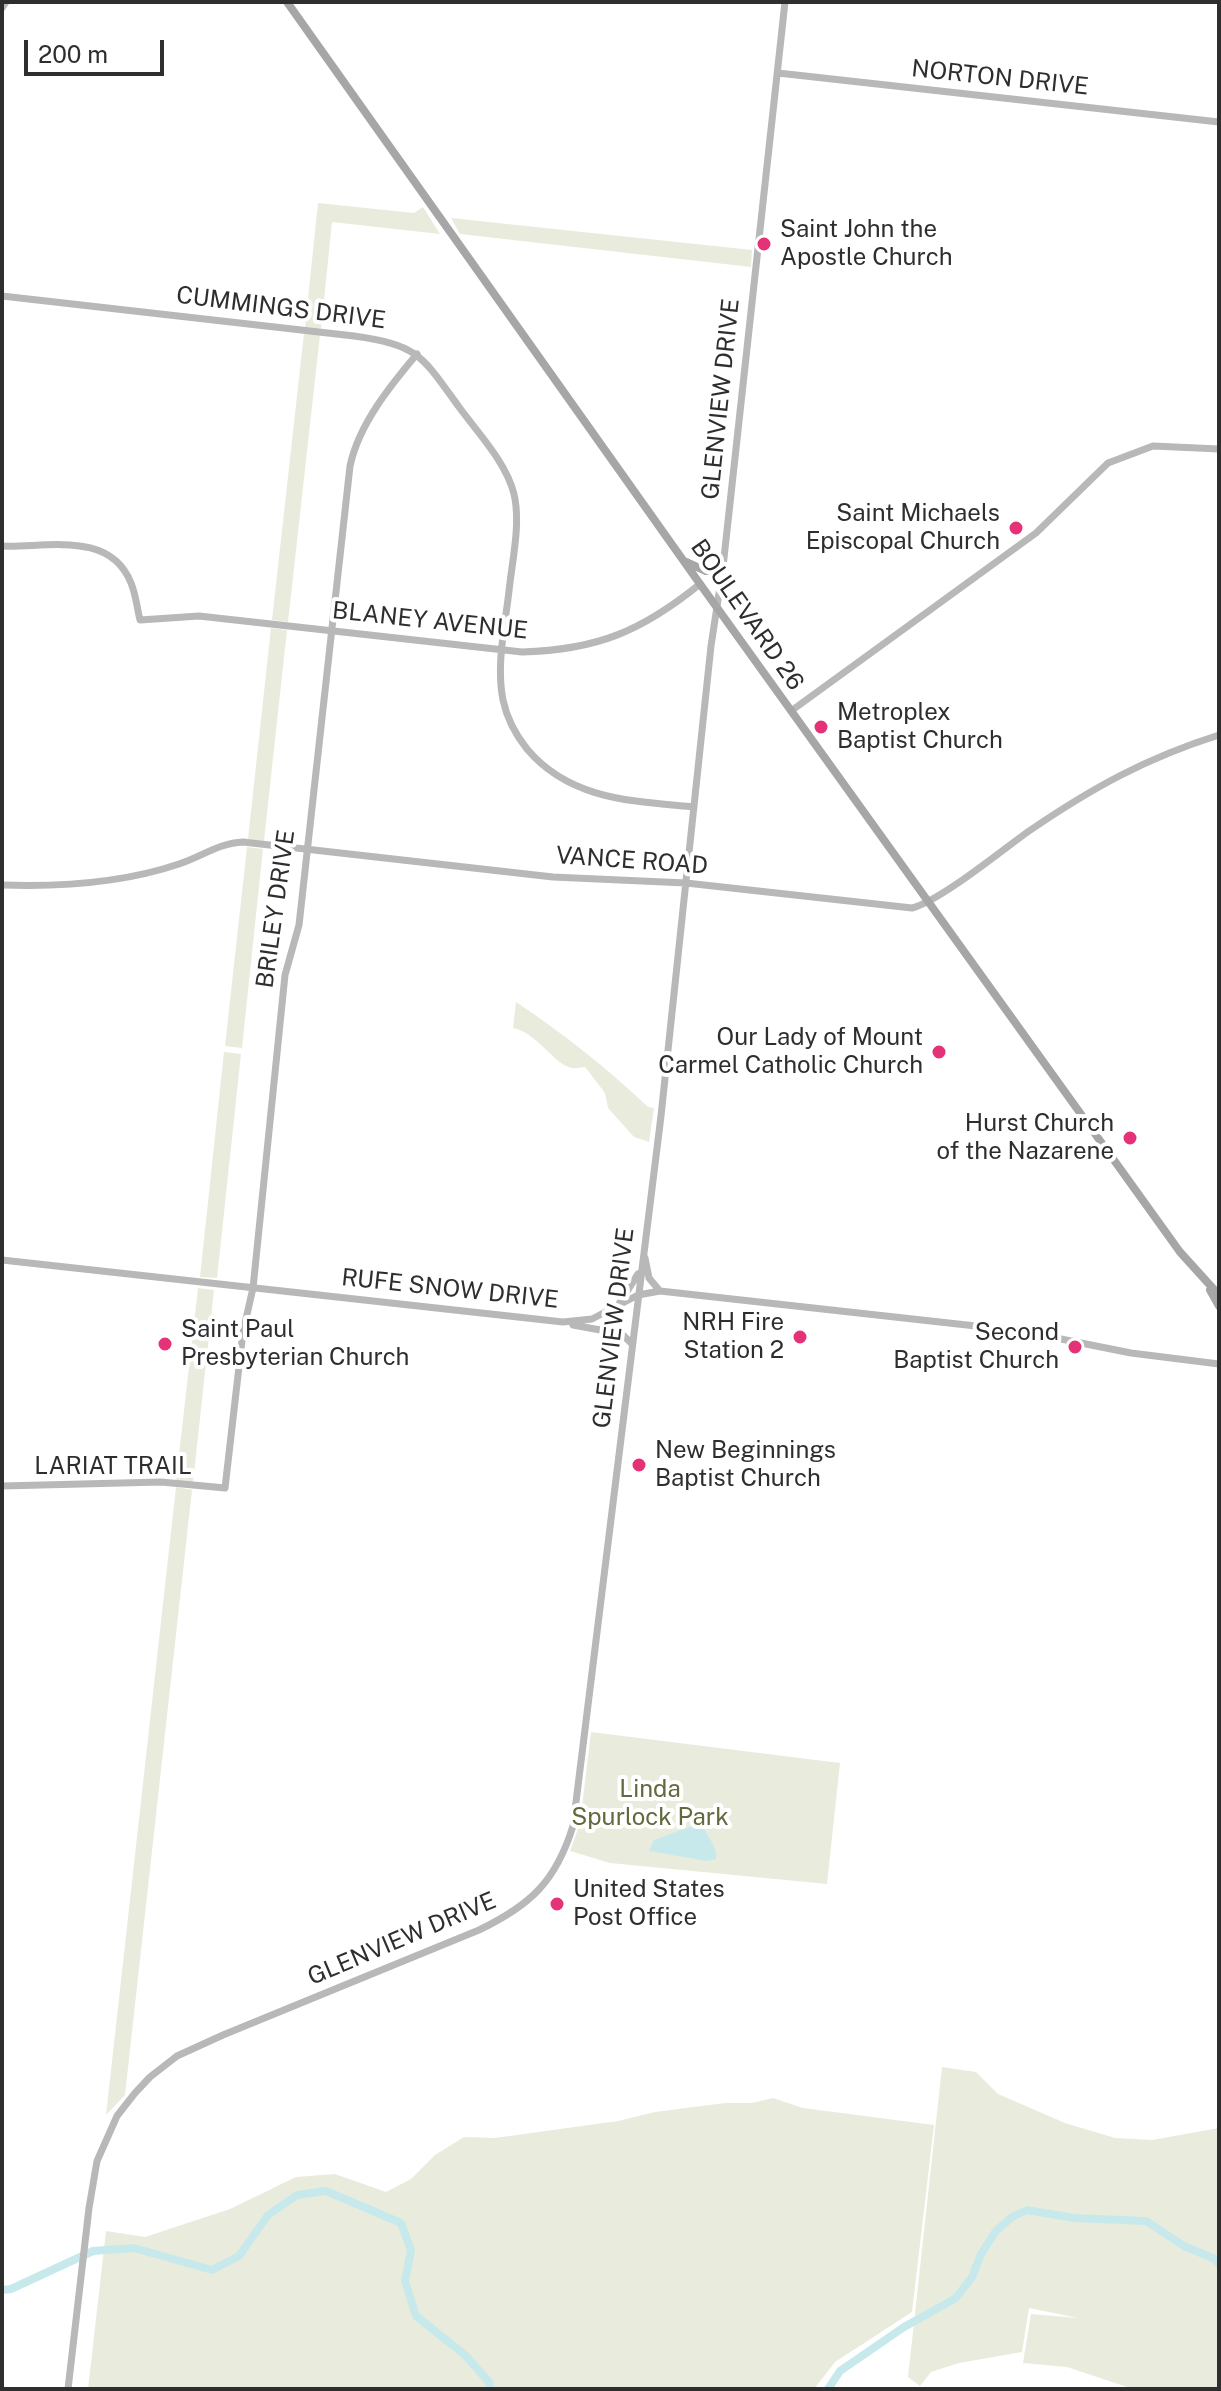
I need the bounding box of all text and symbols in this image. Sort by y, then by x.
scale bar [28,24,168,74]
text: 200 m [38,40,108,68]
street label: NORTON DRIVE [910,54,1090,102]
place label: Saint John the Apostle Church [780,216,952,272]
marker: Saint John the Apostle Church [755,235,773,253]
street label: CUMMINGS DRIVE [175,281,387,335]
street label: GLENVIEW DRIVE [696,297,746,501]
place label: Saint Michaels Episcopal Church [806,500,1000,556]
marker: Saint Michaels Episcopal Church [1007,519,1025,537]
street label: BOULEVARD 26 [684,534,810,696]
street label: BLANEY AVENUE [331,596,529,646]
place label: Metroplex Baptist Church [837,699,1003,755]
marker: Metroplex Baptist Church [812,718,830,736]
street label: BRILEY DRIVE [251,828,301,990]
street label: VANCE ROAD [555,841,709,881]
place label: Our Lady of Mount Carmel Catholic Church [658,1024,923,1080]
marker: Our Lady of Mount Carmel Catholic Church [930,1043,948,1061]
place label: Hurst Church of the Nazarene [937,1110,1114,1166]
marker: Hurst Church of the Nazarene [1121,1129,1139,1147]
street label: GLENVIEW DRIVE [587,1226,641,1430]
street label: RUFE SNOW DRIVE [340,1263,560,1315]
place label: NRH Fire Station 2 [682,1309,784,1365]
place label: Saint Paul Presbyterian Church [181,1316,409,1372]
place label: Second Baptist Church [893,1319,1059,1375]
marker: NRH Fire Station 2 [791,1328,809,1346]
marker: Saint Paul Presbyterian Church [156,1335,174,1353]
marker: Second Baptist Church [1066,1338,1084,1356]
place label: New Beginnings Baptist Church [655,1437,836,1493]
street label: LARIAT TRAIL [34,1453,192,1481]
marker: New Beginnings Baptist Church [630,1456,648,1474]
park label: Linda Spurlock Park [571,1776,729,1832]
place label: United States Post Office [573,1876,725,1932]
street label: GLENVIEW DRIVE [303,1886,501,1992]
marker: United States Post Office [548,1895,566,1913]

